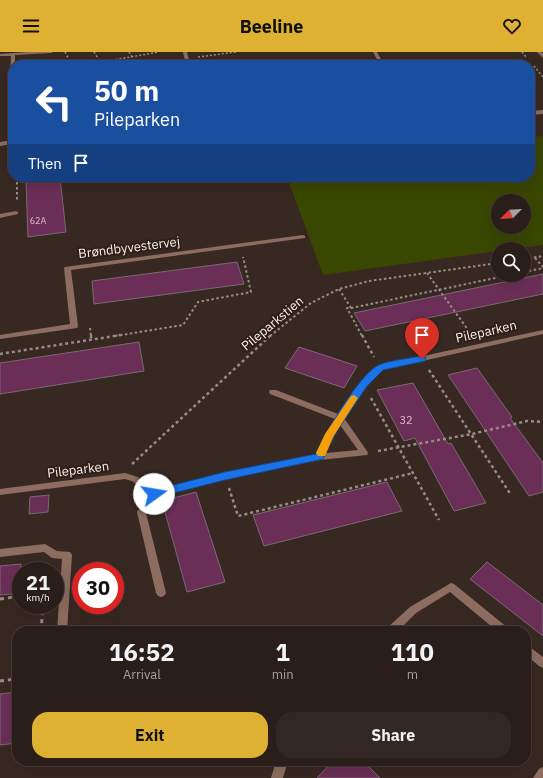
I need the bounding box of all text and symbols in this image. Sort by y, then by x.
icon: menu [20,15,42,37]
text: Beeline [240,15,303,38]
icon: heart [501,15,523,37]
text: 50 m [94,72,159,109]
icon: left [28,76,80,128]
text: Pileparken [94,108,180,131]
icon: arrive [70,152,92,174]
text: Then [28,154,62,173]
north arrow [491,194,531,234]
map controls [491,194,531,282]
house number: 62A [30,215,47,226]
street label: Brøndbyvestervej [77,233,181,262]
button: search [491,242,531,282]
street label: Pileparkstien [238,292,307,354]
street label: Pileparken [454,316,518,347]
pin [405,318,439,359]
icon: arrive [411,324,433,346]
house number: 32 [399,413,413,427]
street label: Pileparken [46,457,110,482]
position arrow [133,473,175,515]
speed limit sign: 30 [72,562,124,614]
text: 21 [26,569,50,596]
text: km/h [26,591,50,604]
text: 16:52 [109,636,175,668]
text: 1 [275,636,290,668]
text: 110 [391,636,434,668]
text: Arrival [123,666,161,683]
text: min [272,666,294,683]
text: m [407,666,418,683]
button: Exit [32,712,268,758]
button: Share [276,712,511,758]

